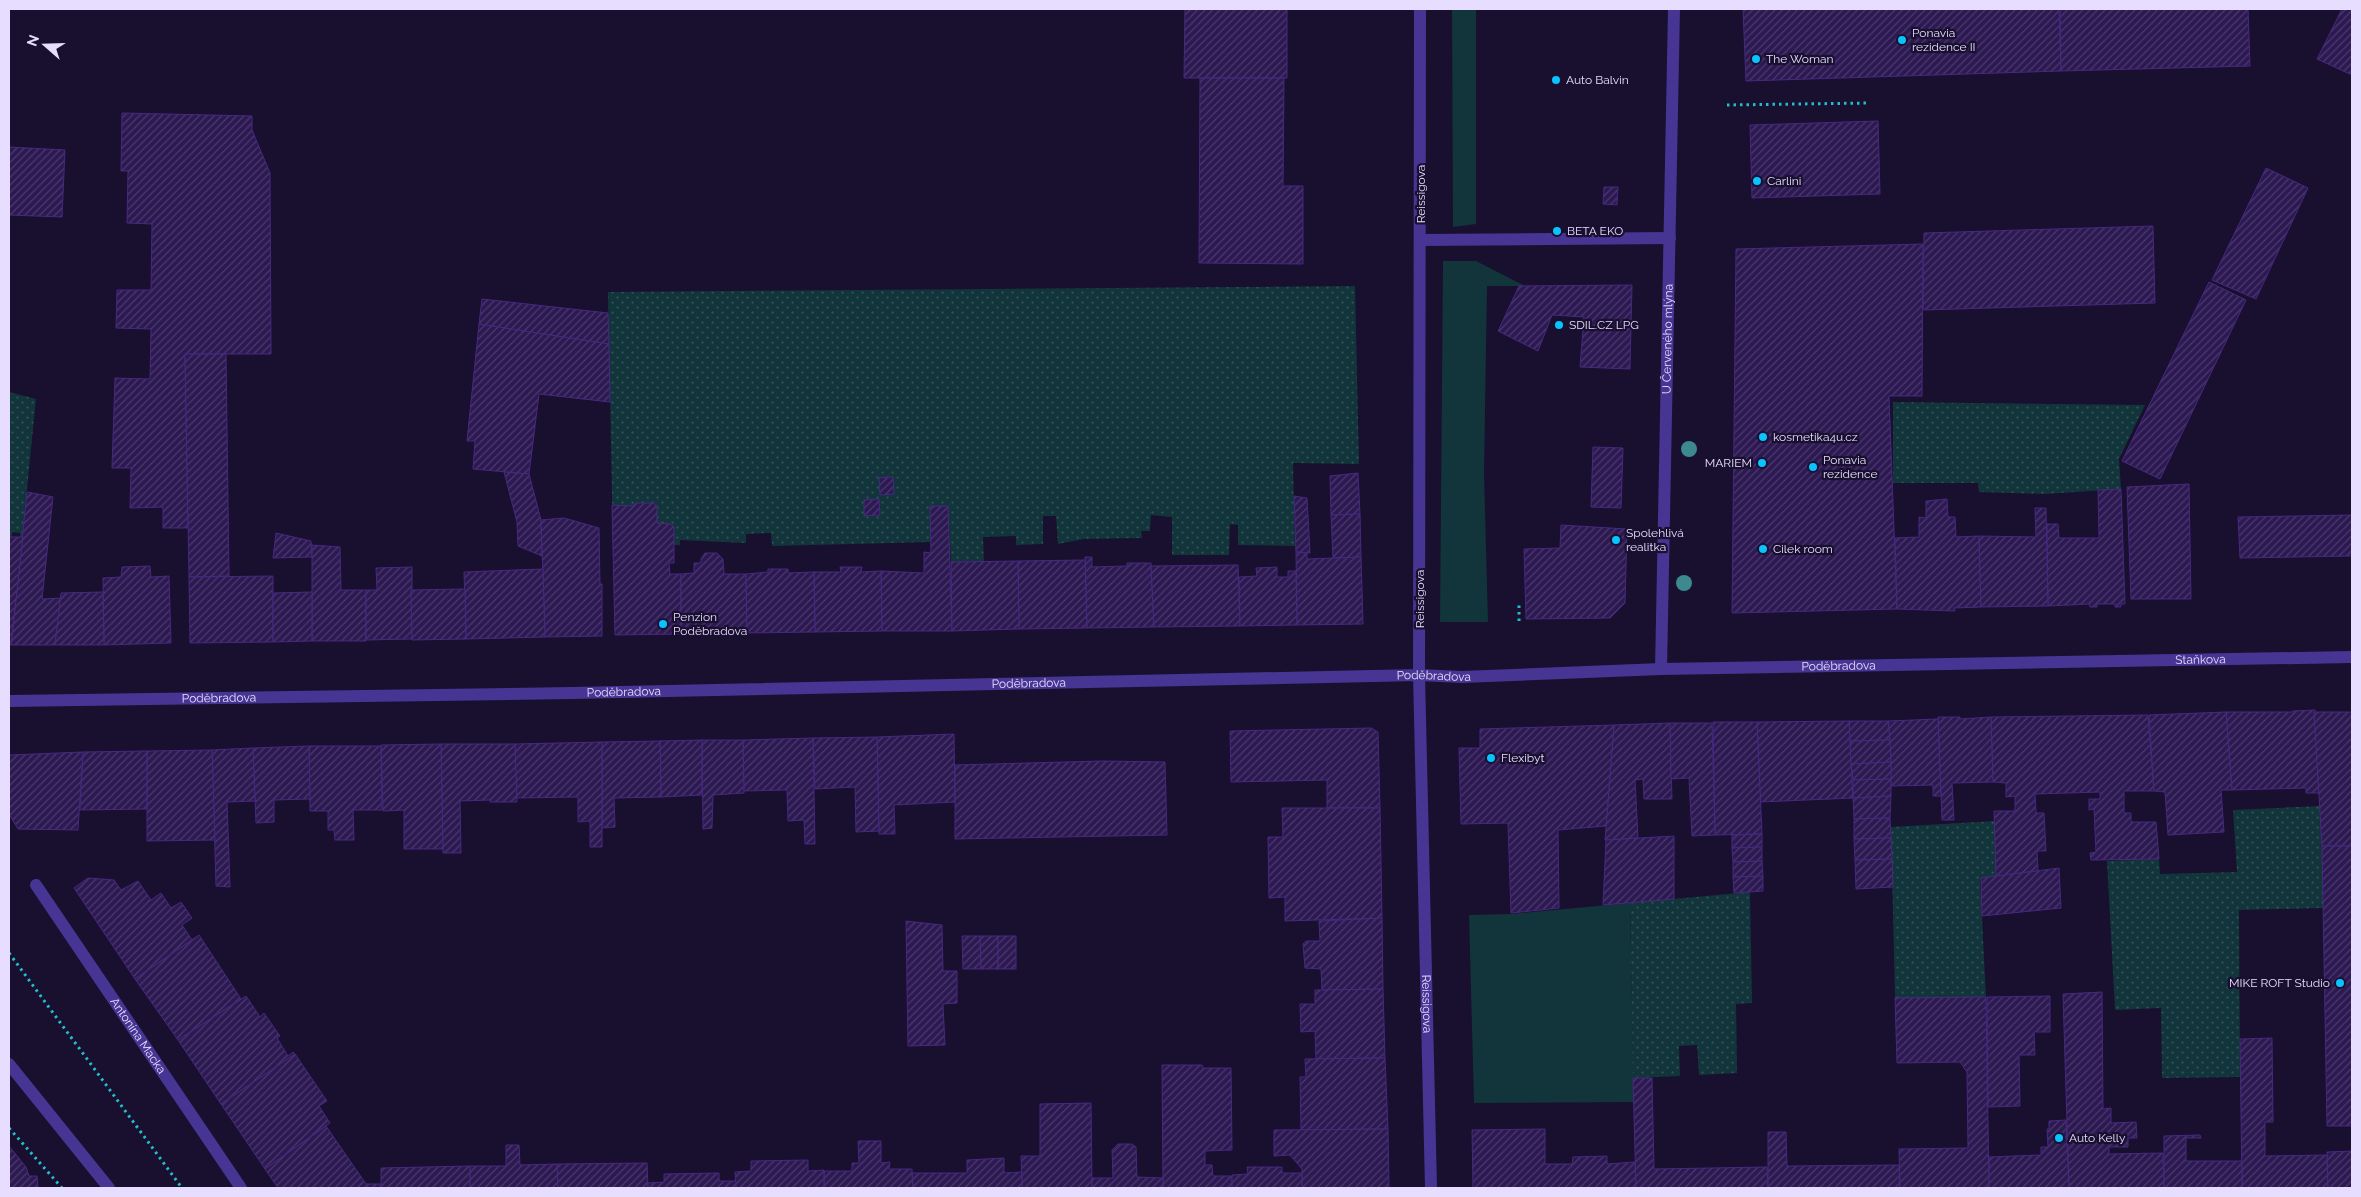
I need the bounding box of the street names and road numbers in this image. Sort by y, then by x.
street label: Reissigova [1414,165,1428,223]
street label: U Červeného mlýna [1659,284,1676,394]
street label: Reissigova [1413,570,1427,628]
street label: Staňkova [2175,652,2226,667]
street label: Poděbradova [1801,658,1876,674]
street label: Poděbradova [1396,668,1471,684]
street label: Poděbradova [992,676,1066,691]
street label: Poděbradova [587,684,661,700]
street label: Poděbradova [182,690,256,706]
street label: Reissigova [1419,974,1434,1033]
street label: Antonína Macka [107,995,169,1076]

